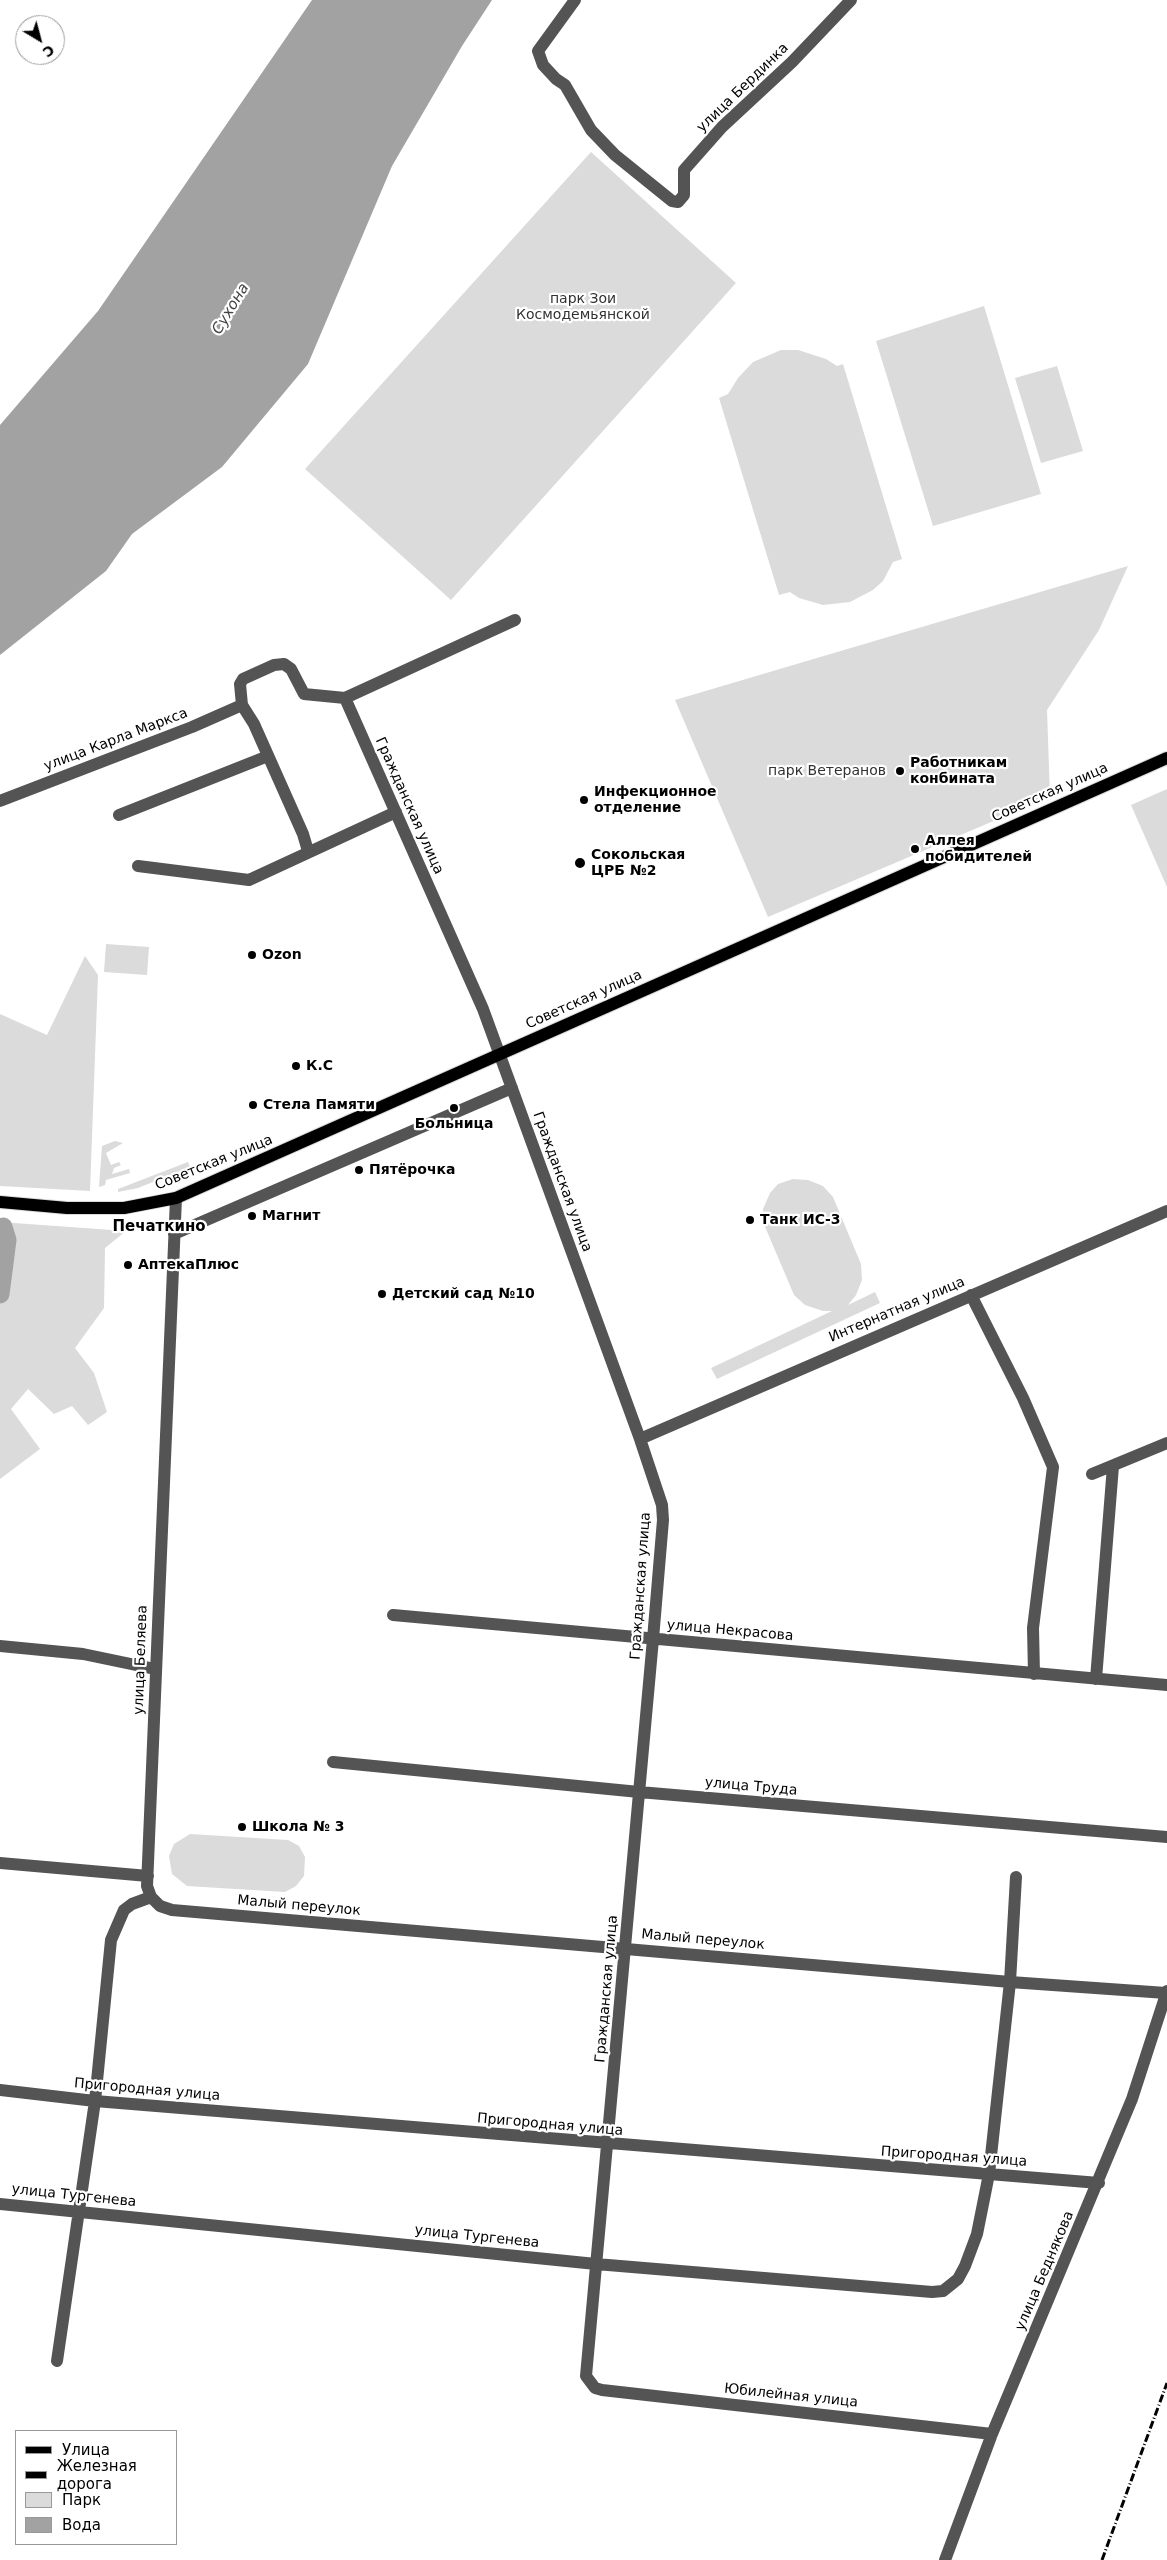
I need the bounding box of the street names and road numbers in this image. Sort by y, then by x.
street label: улица Бердинка [694,40,792,136]
street label: улица Карла Маркса [42,705,190,775]
street label: Гражданская улица [371,735,447,877]
street label: Советская улица [989,760,1111,826]
street label: Советская улица [523,967,645,1033]
street label: Гражданская улица [529,1110,595,1254]
street label: Советская улица [153,1132,275,1194]
street label: Интернатная улица [826,1274,968,1346]
street label: Гражданская улица [627,1512,655,1660]
street label: улица Беляева [131,1605,151,1715]
street label: улица Некрасова [666,1617,794,1645]
street label: улица Труда [704,1775,798,1799]
street label: Малый переулок [237,1892,361,1920]
street label: Гражданская улица [592,1915,622,2063]
street label: Малый переулок [641,1926,765,1954]
street label: Пригородная улица [73,2075,221,2105]
street label: Пригородная улица [476,2110,624,2140]
street label: Пригородная улица [880,2144,1028,2170]
street label: улица Тургенева [11,2181,137,2211]
street label: улица Беднякова [1012,2209,1078,2333]
street label: улица Тургенева [414,2222,540,2252]
street label: Юбилейная улица [723,2381,859,2411]

